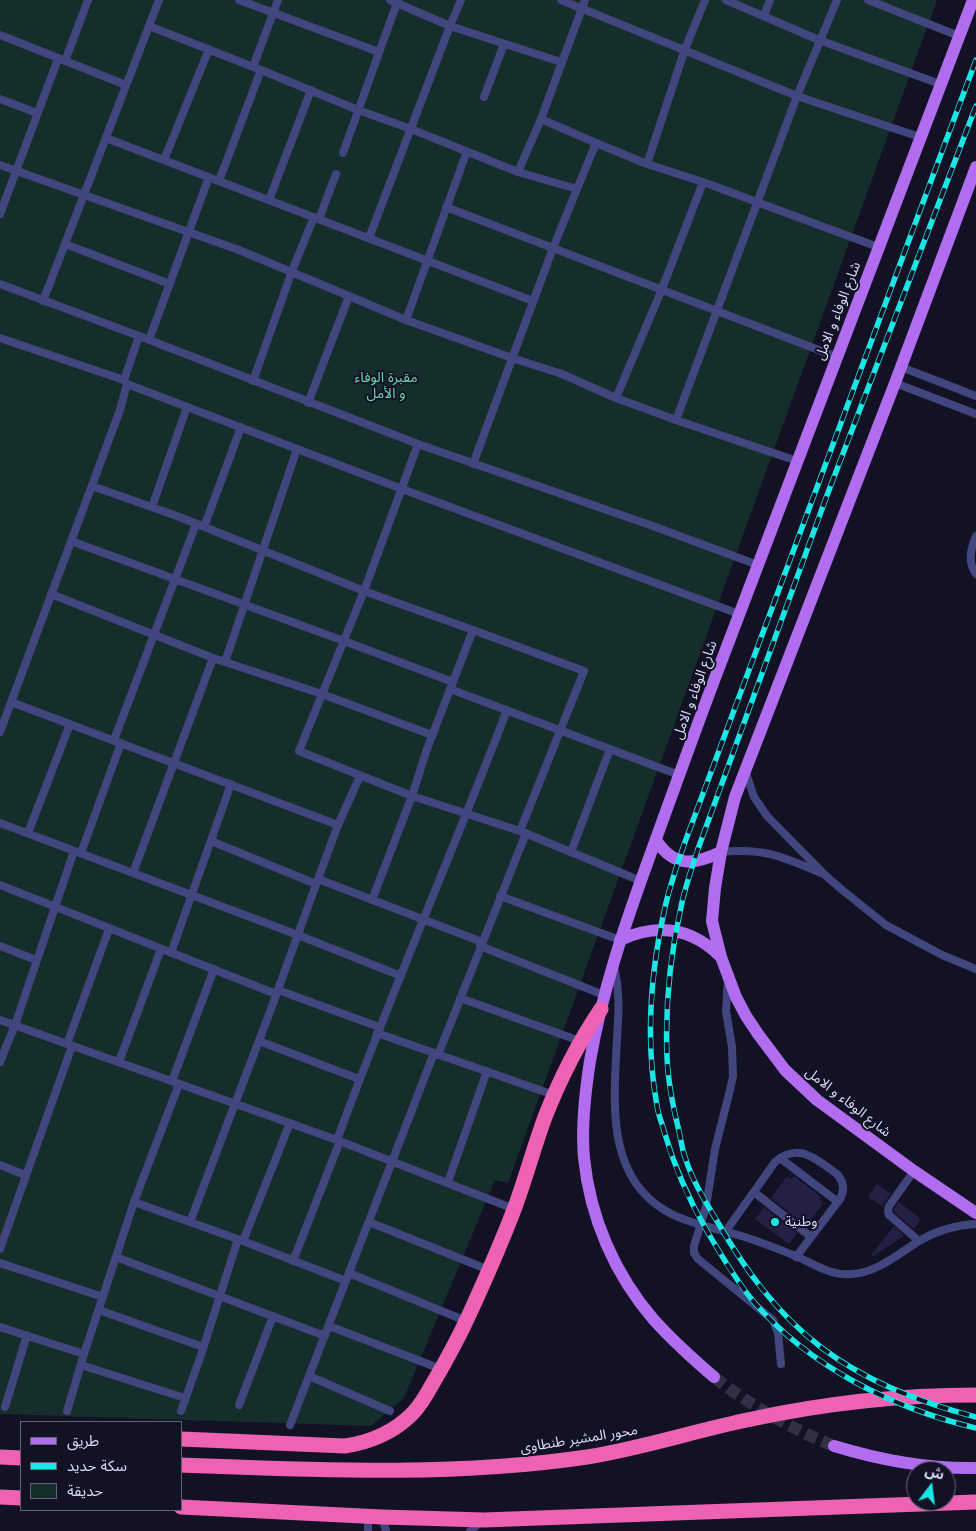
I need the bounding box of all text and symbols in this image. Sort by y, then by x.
street label: شارع الوفاء و الامل [812,260,864,362]
park label: مقبرة الوفاء و الأمل [354,370,418,402]
street label: شارع الوفاء و الامل [669,638,721,742]
street label: شارع الوفاء و الامل [802,1063,894,1141]
place label: وطنية [785,1214,818,1230]
marker: وطنية [769,1216,781,1228]
legend [20,1421,182,1511]
street label: محور المشير طنطاوى [519,1421,639,1457]
text: طريق [67,1431,99,1450]
text: سكة حديد [67,1456,127,1475]
north arrow [906,1461,956,1511]
text: ش [923,1461,946,1484]
text: حديقة [67,1481,103,1500]

